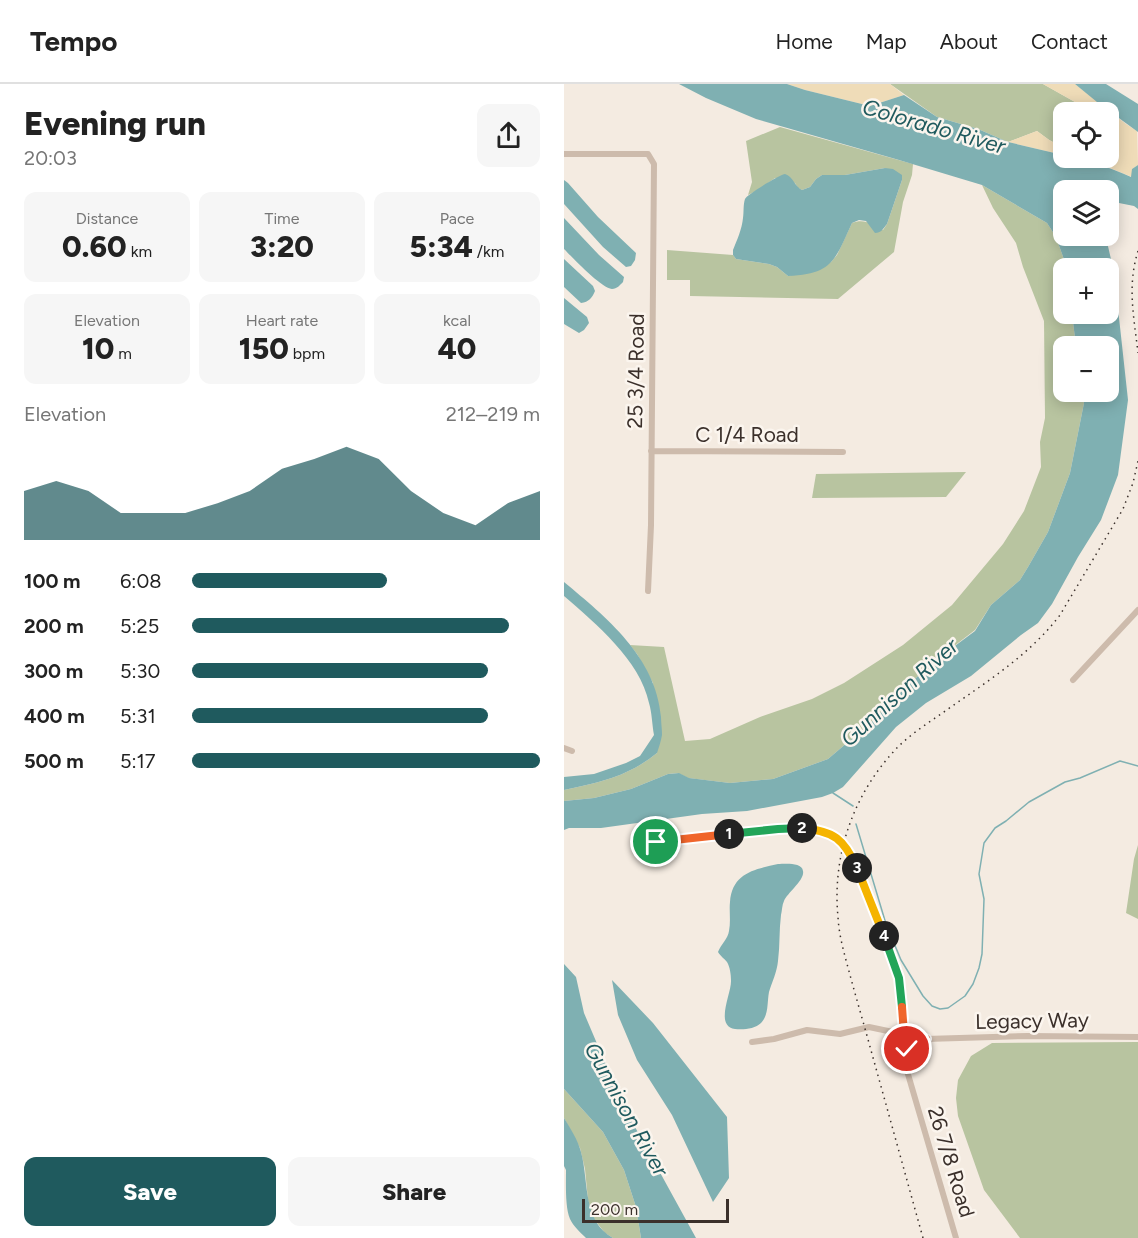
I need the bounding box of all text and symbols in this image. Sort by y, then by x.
text: Tempo [30,24,118,58]
text: Home [776,29,833,54]
text: Map [866,29,907,54]
text: About [940,29,998,54]
text: Contact [1031,29,1108,54]
water label: Colorado River [859,93,1010,160]
map controls [1053,102,1119,402]
button: locate [1053,102,1119,168]
text: Evening run [24,104,206,143]
button: share [477,104,540,167]
text: 20:03 [24,146,77,170]
button: layers [1053,180,1119,246]
text: Distance [76,209,138,228]
text: Time [265,209,299,228]
text: Pace [440,209,474,228]
text: 0.60 [62,228,127,265]
text: 3:20 [250,228,314,265]
text: 5:34 [410,228,473,265]
text: km [127,242,152,261]
text: /km [473,242,504,261]
button: + [1053,258,1119,324]
text: Elevation [74,311,140,330]
text: Heart rate [246,311,318,330]
text: kcal [443,311,471,330]
street label: 25 3/4 Road [622,313,649,429]
text: 10 [82,330,114,367]
text: 150 [239,330,289,367]
text: 40 [438,330,476,367]
button: − [1053,336,1119,402]
text: m [114,344,132,363]
text: bpm [289,344,325,363]
text: Elevation [24,402,106,426]
text: 212–219 m [446,402,540,426]
street label: C 1/4 Road [695,422,799,447]
text: 100 m [24,569,81,593]
text: 6:08 [120,569,161,593]
text: 200 m [24,614,84,638]
text: 5:25 [120,614,159,638]
water label: Gunnison River [835,631,965,752]
text: 300 m [24,659,83,683]
text: 5:30 [120,659,160,683]
text: 400 m [24,704,85,728]
text: 5:31 [120,704,156,728]
text: 500 m [24,749,84,773]
text: 5:17 [120,749,156,773]
pin: 2 [787,813,817,843]
pin [630,816,681,867]
text: 2 [797,818,807,837]
pin: 1 [714,819,744,849]
text: 1 [726,824,732,843]
icon: arrive [639,825,672,858]
pin: 3 [842,853,872,883]
text: 3 [853,858,861,877]
pin: 4 [869,921,899,951]
text: 4 [879,926,889,945]
street label: Legacy Way [975,1007,1089,1034]
pin [881,1023,932,1074]
icon: check [890,1032,923,1065]
water label: Gunnison River [579,1037,675,1182]
street label: 26 7/8 Road [923,1103,980,1220]
button: Save [24,1157,276,1226]
button: Share [288,1157,540,1226]
scale bar [582,1196,729,1224]
text: 200 m [591,1200,638,1219]

